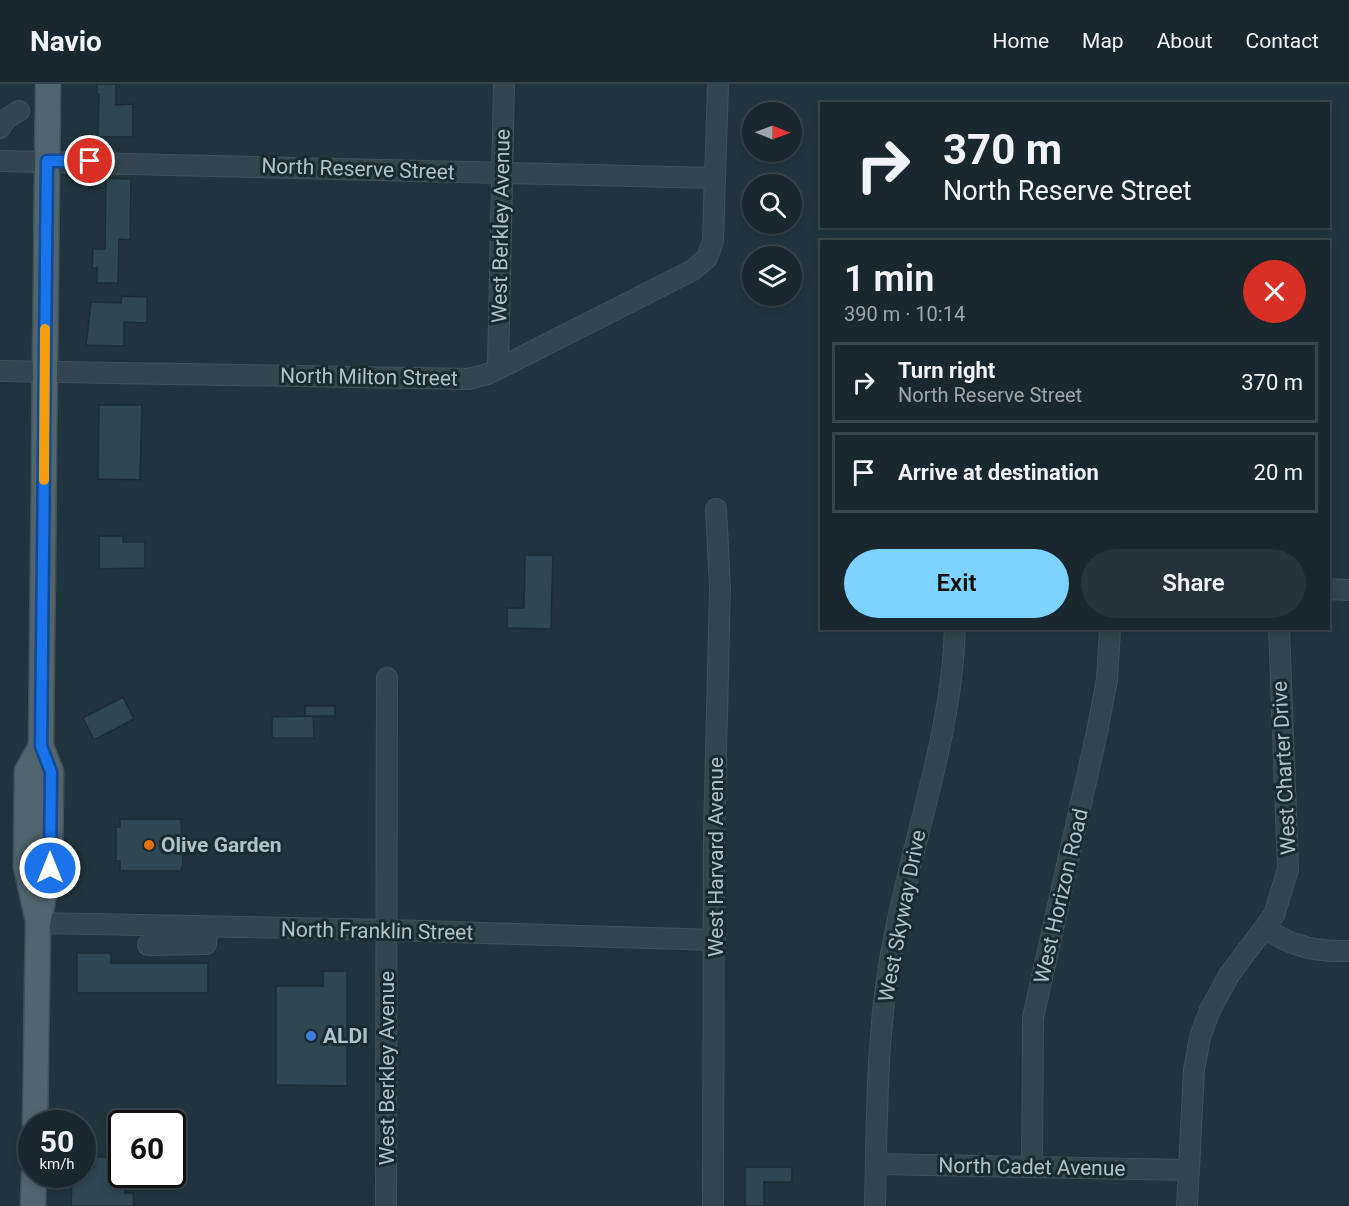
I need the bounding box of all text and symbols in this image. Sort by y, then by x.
text: Navio [30,25,102,58]
text: Home [993,29,1049,53]
text: Map [1082,29,1124,53]
text: About [1157,29,1213,53]
text: Contact [1246,29,1319,53]
north arrow [742,102,802,162]
map controls [742,102,802,306]
text: 370 m [943,125,1062,174]
icon: right [844,126,922,204]
street label: West Berkley Avenue [487,129,515,323]
pin [64,135,115,186]
icon: arrive [73,144,106,177]
street label: North Reserve Street [261,154,455,184]
button: search [742,174,802,234]
text: North Reserve Street [943,175,1192,207]
button: layers [742,246,802,306]
text: 1 min [844,258,934,300]
button: close [1243,260,1306,323]
text: 390 m · 10:14 [844,302,965,326]
text: Turn right [898,358,995,383]
street label: North Milton Street [280,363,458,391]
icon: right [847,366,880,399]
text: 370 m [1241,370,1303,395]
text: North Reserve Street [898,383,1082,407]
icon: arrive [847,456,880,489]
text: Arrive at destination [898,460,1099,485]
text: 20 m [1254,460,1303,485]
button: Exit [844,549,1069,618]
button: Share [1081,549,1306,618]
street label: West Charter Drive [1267,680,1301,856]
street label: West Harvard Avenue [704,757,728,957]
street label: West Horizon Road [1029,806,1093,986]
street label: West Skyway Drive [874,828,930,1004]
place label: Olive Garden [161,833,282,857]
position arrow [18,836,82,900]
marker: Olive Garden [142,838,156,852]
street label: North Franklin Street [281,917,474,945]
street label: West Berkley Avenue [375,971,399,1165]
place label: ALDI [323,1024,368,1048]
marker: ALDI [304,1029,318,1043]
speed limit sign: 60 [108,1110,186,1188]
text: 50 [40,1124,74,1159]
street label: North Cadet Avenue [938,1153,1126,1181]
text: km/h [39,1155,75,1173]

